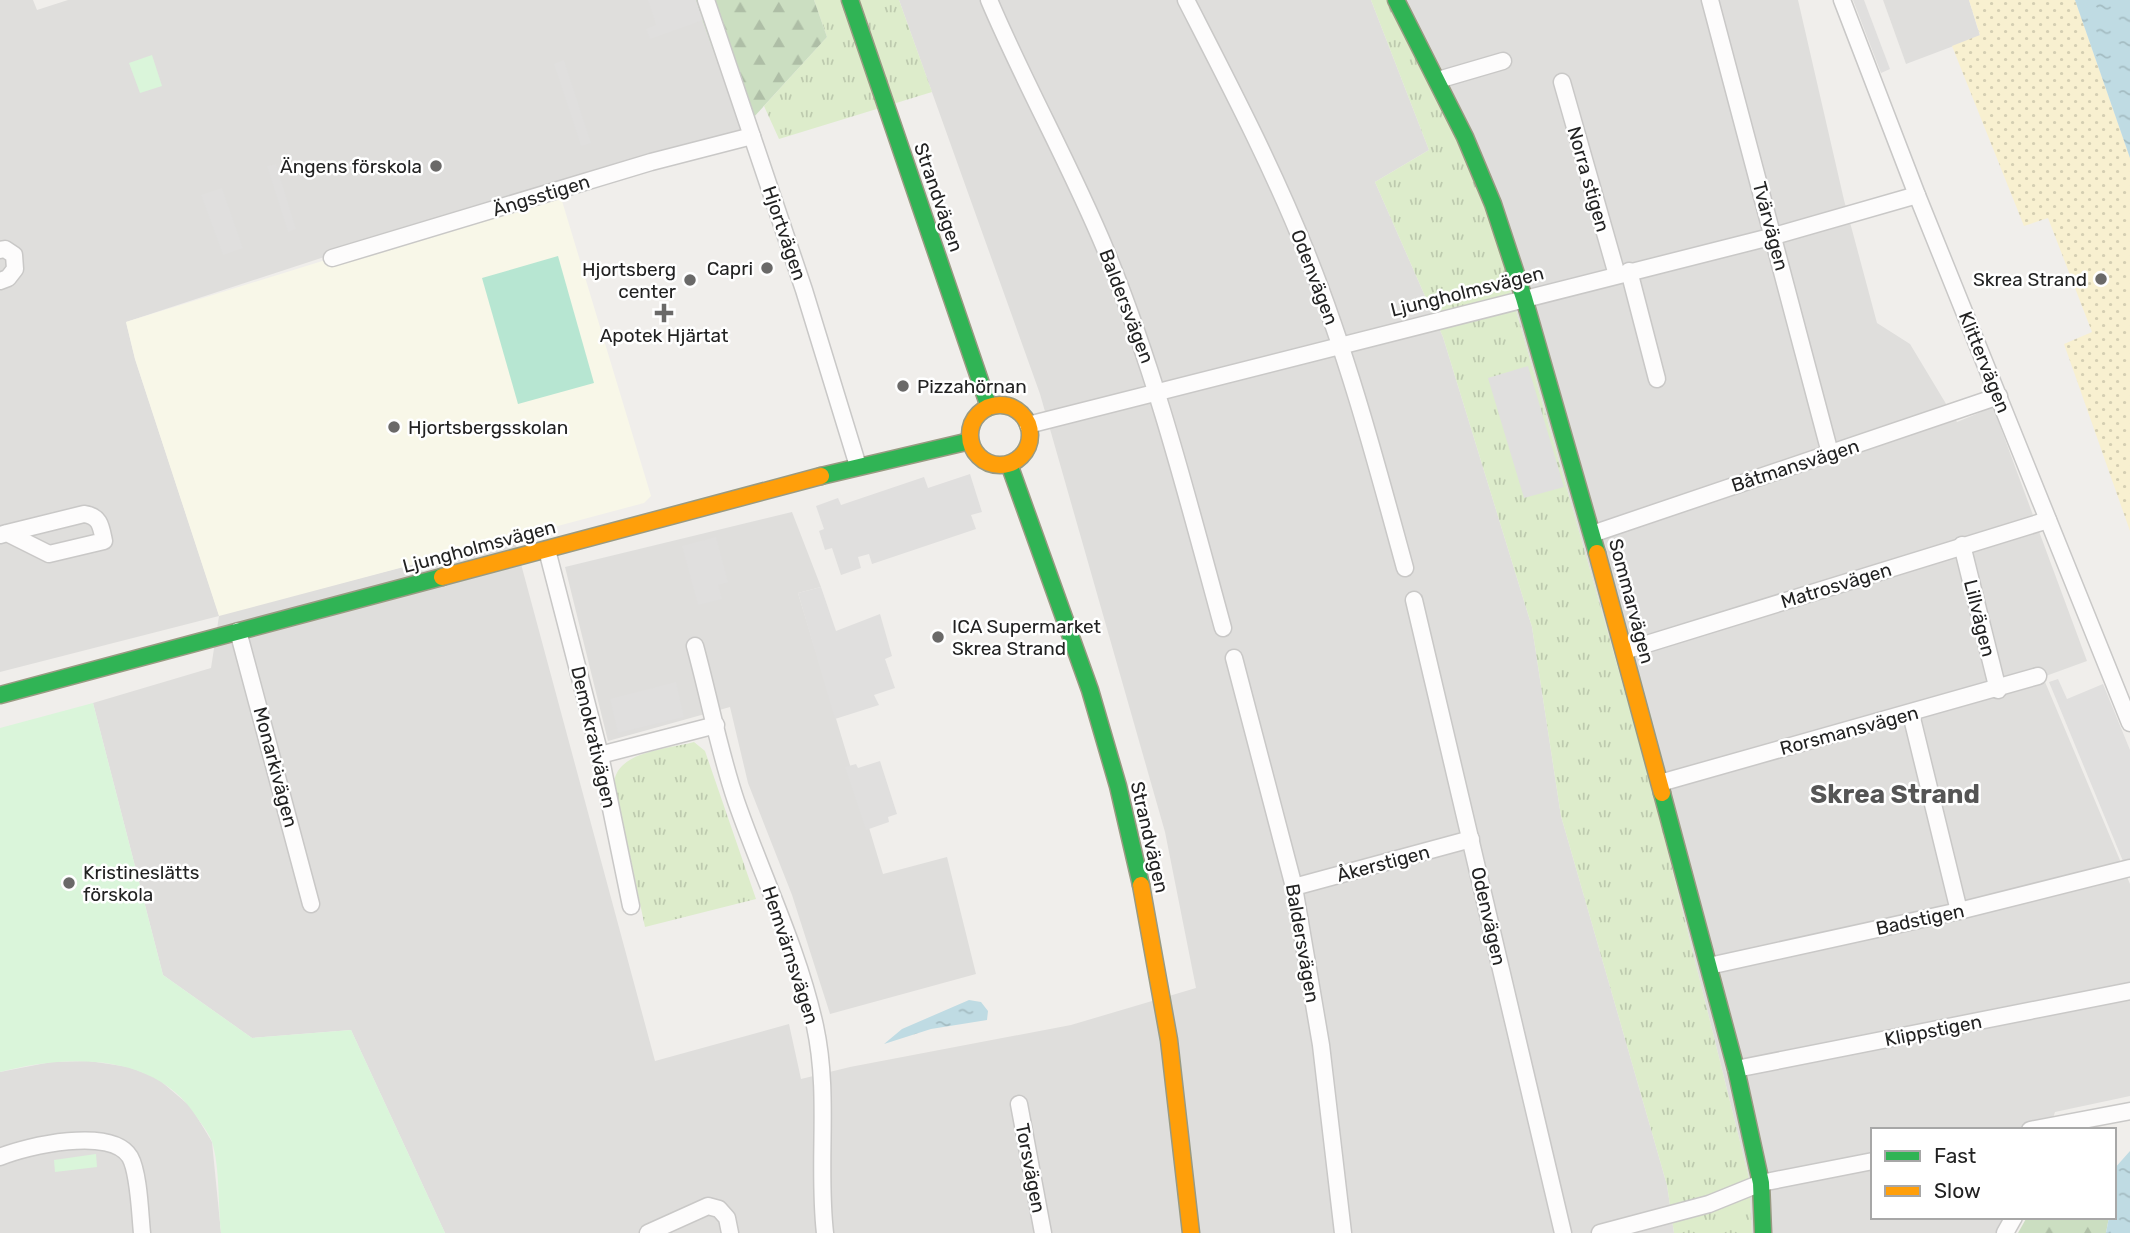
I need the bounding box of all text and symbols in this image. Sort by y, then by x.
street label: Norra stigen [1562,124,1615,235]
street label: Strandvägen [909,140,968,255]
place label: Ängens förskola [280,155,422,178]
marker: Ängens förskola [428,158,444,174]
street label: Ängsstigen [490,170,593,221]
street label: Tvärvägen [1748,179,1793,273]
street label: Hjortvägen [758,183,811,283]
street label: Odenvägen [1286,226,1343,328]
street label: Baldersvägen [1094,246,1159,367]
place label: Capri [707,257,753,280]
place label: Hjortsberg center [582,258,677,303]
marker: Capri [759,260,775,276]
street label: Ljungholmsvägen [1388,261,1546,322]
place label: Skrea Strand [1973,268,2087,291]
marker: Skrea Strand [2093,271,2109,287]
marker: Hjortsberg center [682,272,698,288]
marker: Apotek Hjärtat [656,305,672,321]
street label: Klittervägen [1954,308,2015,416]
place label: Apotek Hjärtat [600,324,729,347]
place label: Pizzahörnan [917,375,1027,398]
marker: Pizzahörnan [895,378,911,394]
place label: Hjortsbergsskolan [408,416,568,439]
marker: Hjortsbergsskolan [386,419,402,435]
street label: Båtmansvägen [1728,434,1862,497]
street label: Ljungholmsvägen [400,515,558,578]
street label: Sommarvägen [1604,536,1659,666]
street label: Matrosvägen [1778,558,1894,613]
street label: Lillvägen [1959,577,2000,659]
place label: ICA Supermarket Skrea Strand [952,615,1102,660]
marker: ICA Supermarket Skrea Strand [930,629,946,645]
street label: Demokrativägen [566,664,621,810]
street label: Rorsmansvägen [1777,701,1921,760]
street label: Monarkivägen [248,704,303,830]
street label: Strandvägen [1126,779,1174,895]
district label: Skrea Strand [1810,779,1980,810]
street label: Åkerstigen [1334,840,1432,887]
place label: Kristineslätts förskola [83,861,199,906]
street label: Odenvägen [1466,865,1511,968]
marker: Kristineslätts förskola [61,875,77,891]
street label: Baldersvägen [1281,882,1324,1004]
street label: Hemvärnsvägen [757,883,824,1027]
street label: Badstigen [1874,899,1966,940]
street label: Klippstigen [1883,1010,1984,1051]
street label: Torsvägen [1011,1121,1050,1215]
legend [1871,1128,2116,1219]
text: Fast [1934,1143,1976,1168]
text: Slow [1934,1178,1981,1203]

